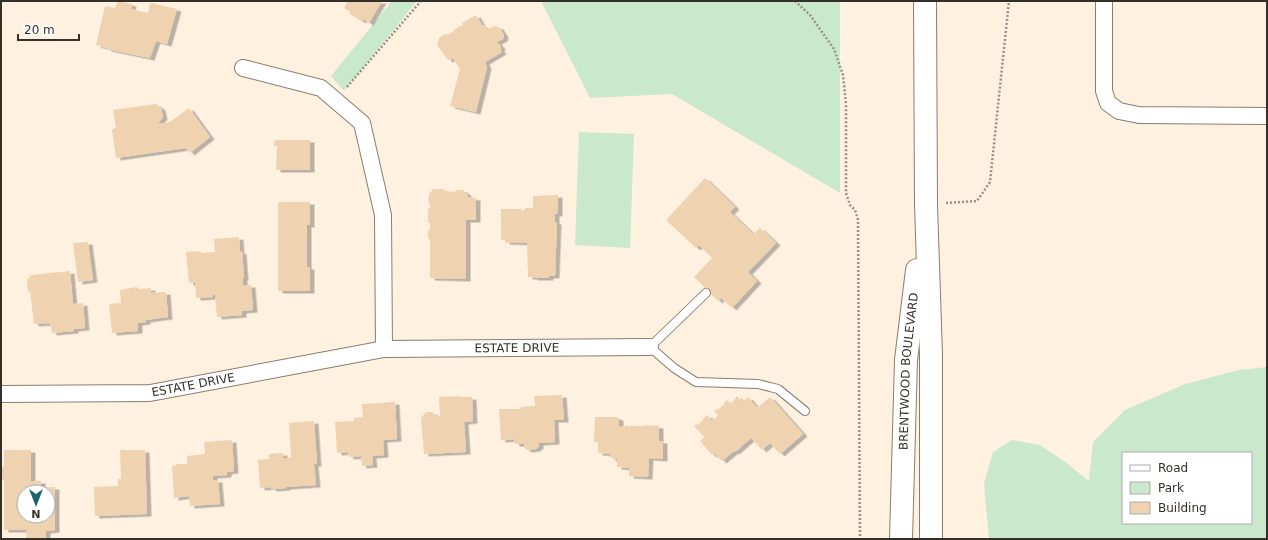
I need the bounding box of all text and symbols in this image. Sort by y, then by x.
scale bar [18,16,79,42]
text: 20 m [24,23,55,37]
street label: BRENTWOOD BOULEVARD [896,292,921,450]
street label: ESTATE DRIVE [475,341,559,355]
street label: ESTATE DRIVE [150,370,236,400]
legend [1122,452,1252,524]
text: Road [1158,461,1188,475]
text: Park [1158,481,1184,495]
north arrow [16,484,56,524]
text: Building [1158,501,1207,515]
text: N [31,507,41,520]

